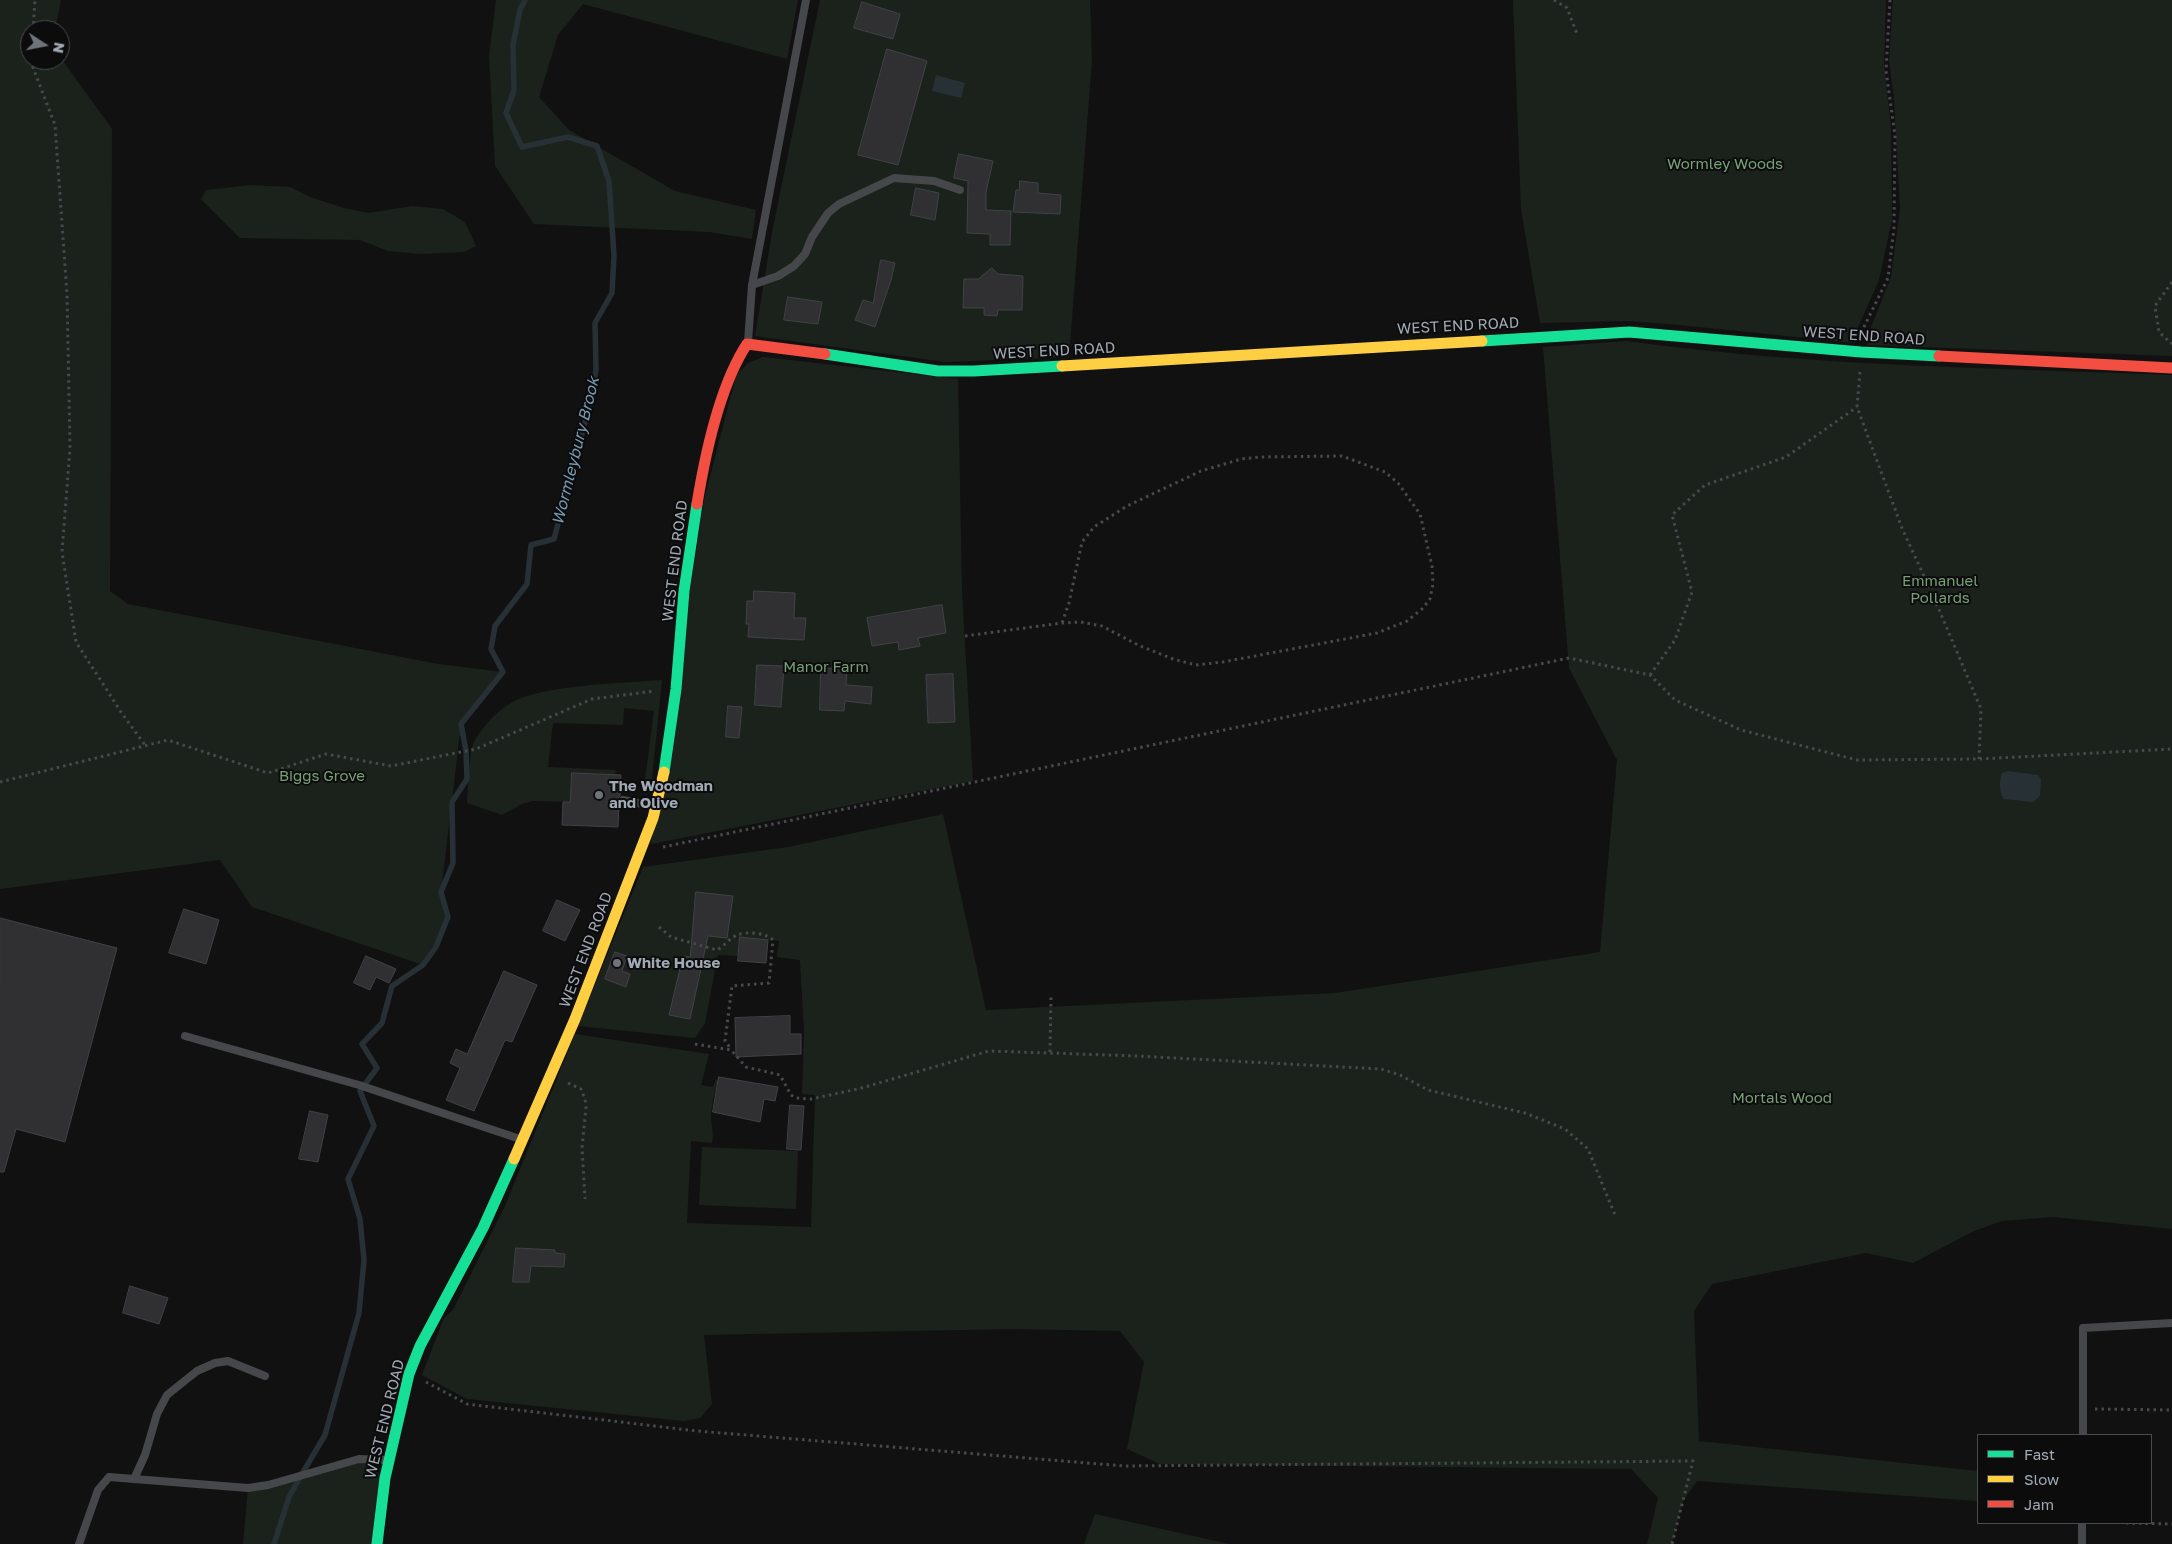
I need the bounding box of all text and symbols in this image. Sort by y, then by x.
north arrow [20,20,70,70]
text: N [50,41,69,55]
park label: Wormley Woods [1667,155,1783,173]
street label: WEST END ROAD [1396,314,1520,338]
street label: WEST END ROAD [1802,323,1926,349]
street label: WEST END ROAD [992,339,1116,363]
water label: Wormleybury Brook [548,375,604,527]
street label: WEST END ROAD [659,499,691,623]
park label: Emmanuel Pollards [1902,572,1978,607]
park label: Manor Farm [783,658,869,676]
park label: Biggs Grove [279,767,365,785]
place label: The Woodman and Olive [609,777,713,812]
marker: The Woodman and Olive [593,789,605,801]
street label: WEST END ROAD [556,890,616,1010]
place label: White House [627,954,720,972]
marker: White House [611,957,623,969]
park label: Mortals Wood [1732,1089,1832,1107]
street label: WEST END ROAD [361,1357,409,1481]
legend [1977,1434,2152,1524]
text: Fast [2024,1445,2055,1463]
text: Slow [2024,1470,2059,1488]
text: Jam [2024,1495,2054,1513]

